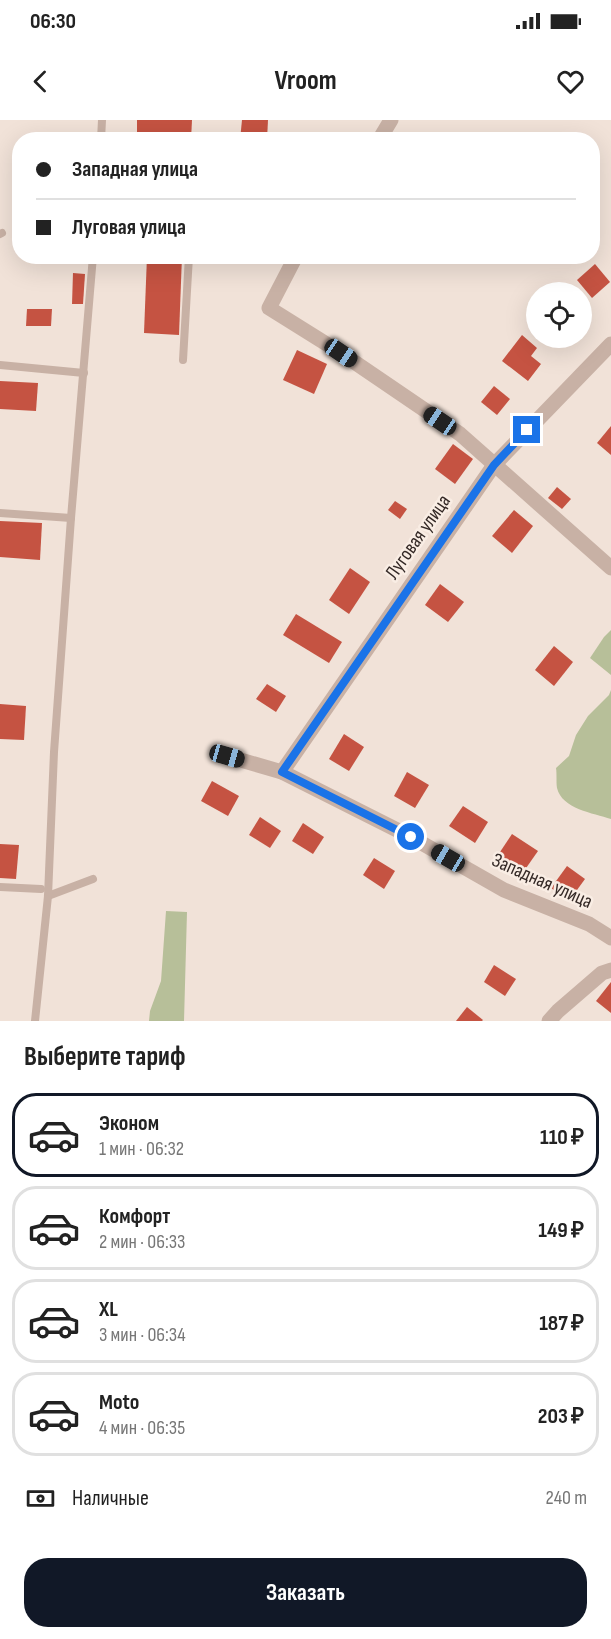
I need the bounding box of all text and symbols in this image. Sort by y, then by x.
text: 06:30 [30,8,76,35]
icon: back [24,65,57,98]
text: Vroom [274,65,337,97]
icon: heart [554,65,587,98]
text: Западная улица [72,156,198,183]
text: Луговая улица [72,214,186,241]
map controls [526,282,592,348]
button: locate [526,282,592,348]
car [321,335,361,371]
car [420,403,460,439]
route end [513,416,540,443]
street label: Луговая улица [380,490,456,584]
car [207,742,247,770]
route start [397,823,424,850]
car [428,841,468,875]
street label: Западная улица [488,848,596,914]
text: Выберите тариф [24,1041,186,1073]
icon: car [27,1108,81,1162]
text: Эконом [99,1110,159,1137]
text: 110 ₽ [540,1124,584,1151]
text: 1 мин · 06:32 [99,1137,184,1161]
icon: car [27,1201,81,1255]
text: Комфорт [99,1203,170,1230]
text: 149 ₽ [538,1217,584,1244]
text: 2 мин · 06:33 [99,1230,185,1254]
icon: car [27,1294,81,1348]
text: XL [99,1296,118,1323]
text: 187 ₽ [539,1310,584,1337]
text: 3 мин · 06:34 [99,1323,186,1347]
icon: car [27,1387,81,1441]
text: Moto [99,1389,139,1416]
text: 203 ₽ [538,1403,584,1430]
text: 4 мин · 06:35 [99,1416,185,1440]
icon: cash [24,1482,57,1515]
text: Наличные [72,1485,149,1512]
text: 240 m [546,1486,587,1510]
button: Заказать [24,1558,587,1627]

